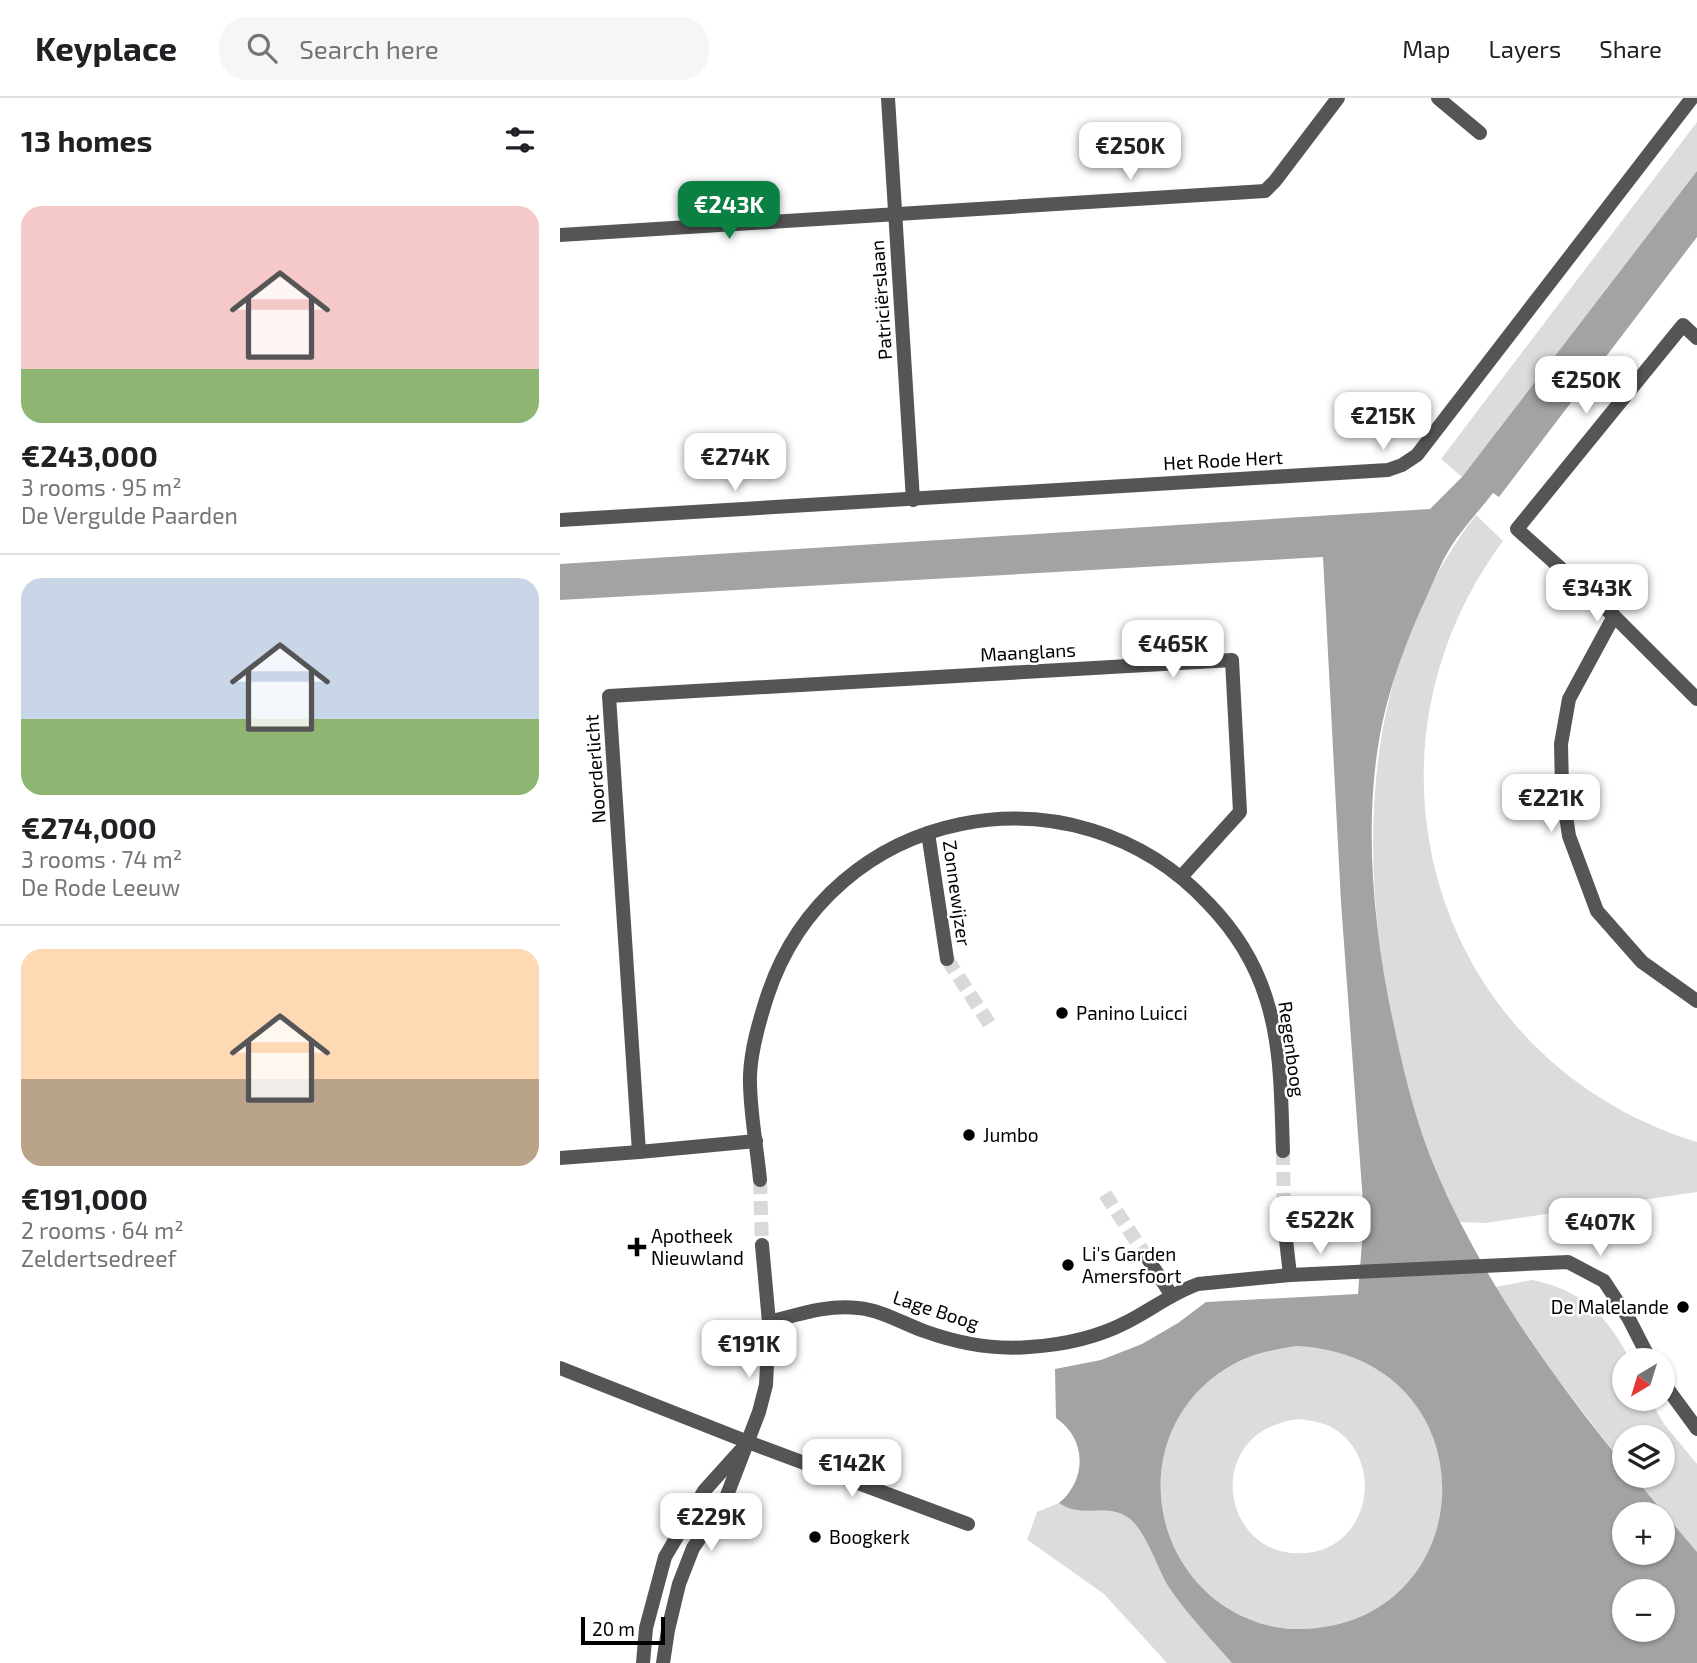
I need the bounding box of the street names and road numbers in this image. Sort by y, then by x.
street label: Patriciërslaan [865,239,896,361]
street label: Het Rode Hert [1163,445,1283,474]
street label: Maanglans [979,638,1076,665]
street label: Noorderlicht [579,714,610,824]
street label: Zonnewijzer [939,839,976,948]
street label: Regenboog [1274,999,1311,1099]
street label: Lage Boog [890,1285,982,1334]

